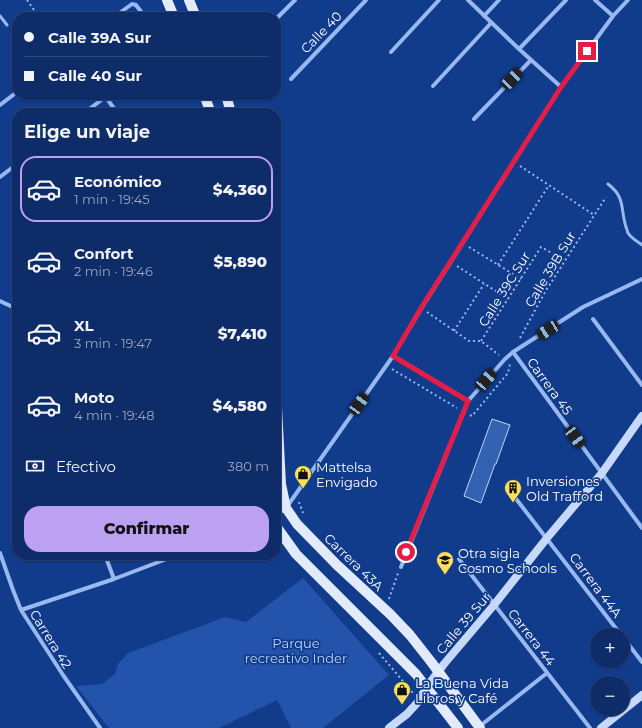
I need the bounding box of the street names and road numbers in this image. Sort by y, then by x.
street label: Calle 40 [297,8,345,56]
street label: Calle 39B Sur [521,228,579,310]
street label: Calle 39C Sur [475,249,533,329]
street label: Carrera 45 [524,354,576,418]
street label: Carrera 43A [321,530,387,594]
street label: Carrera 44A [566,549,626,621]
street label: Calle 39 Sur [433,589,493,657]
street label: Carrera 44 [505,605,559,669]
street label: Carrera 42 [27,607,75,671]

